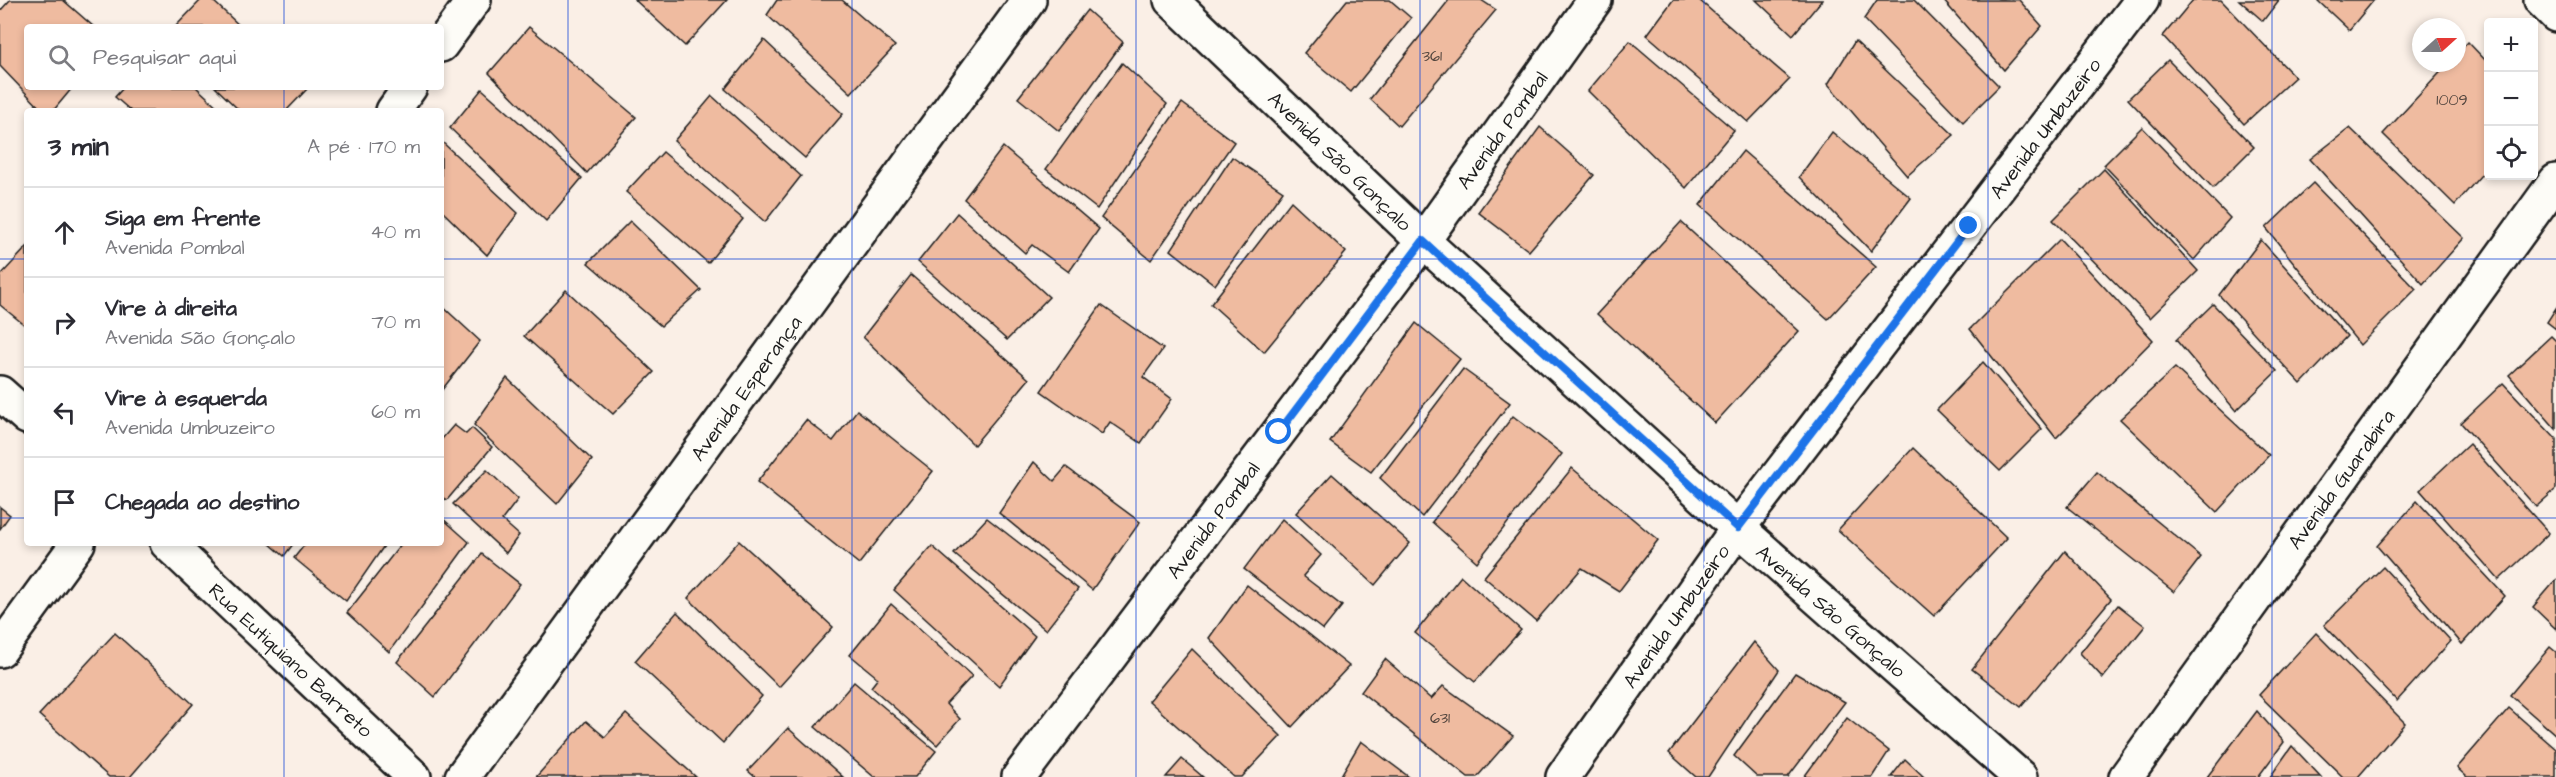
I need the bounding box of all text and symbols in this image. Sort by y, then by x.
north arrow [2412,18,2466,72]
map controls [2484,18,2538,180]
button: + [2484,18,2538,72]
search box [24,24,444,90]
icon: search [45,41,78,74]
text: Pesquisar aqui [93,42,236,73]
house number: 361 [1422,45,1442,67]
street label: Avenida Umbuzeiro [1984,52,2108,205]
street label: Avenida Pombal [1450,66,1555,195]
button: − [2484,72,2538,126]
street label: Avenida São Gonçalo [1261,86,1417,238]
house number: 1009 [2436,89,2468,111]
button: locate [2484,126,2538,180]
text: 3 min [48,129,109,165]
text: A pé · 170 m [307,133,420,161]
text: Siga em frente [105,203,261,234]
route end [1955,212,1981,238]
icon: ahead [48,216,81,249]
text: 40 m [370,218,420,246]
text: Avenida Pombal [105,234,245,262]
text: Vire à direita [105,293,237,324]
icon: right [48,306,81,339]
text: 70 m [372,308,420,336]
street label: Avenida Esperança [685,310,809,467]
text: Avenida São Gonçalo [105,324,295,352]
text: Vire à esquerda [105,383,267,414]
icon: left [48,396,81,429]
text: 60 m [371,398,420,426]
street label: Avenida Guarabira [2282,404,2402,555]
text: Avenida Umbuzeiro [105,414,275,442]
route start [1265,418,1291,444]
street label: Avenida Pombal [1161,456,1267,585]
icon: arrive [48,486,81,519]
text: Chegada ao destino [105,487,299,518]
street label: Avenida Umbuzeiro [1617,539,1737,694]
street label: Avenida São Gonçalo [1749,539,1911,685]
street label: Rua Eutiquiano Barreto [202,577,379,744]
house number: 631 [1430,707,1450,729]

